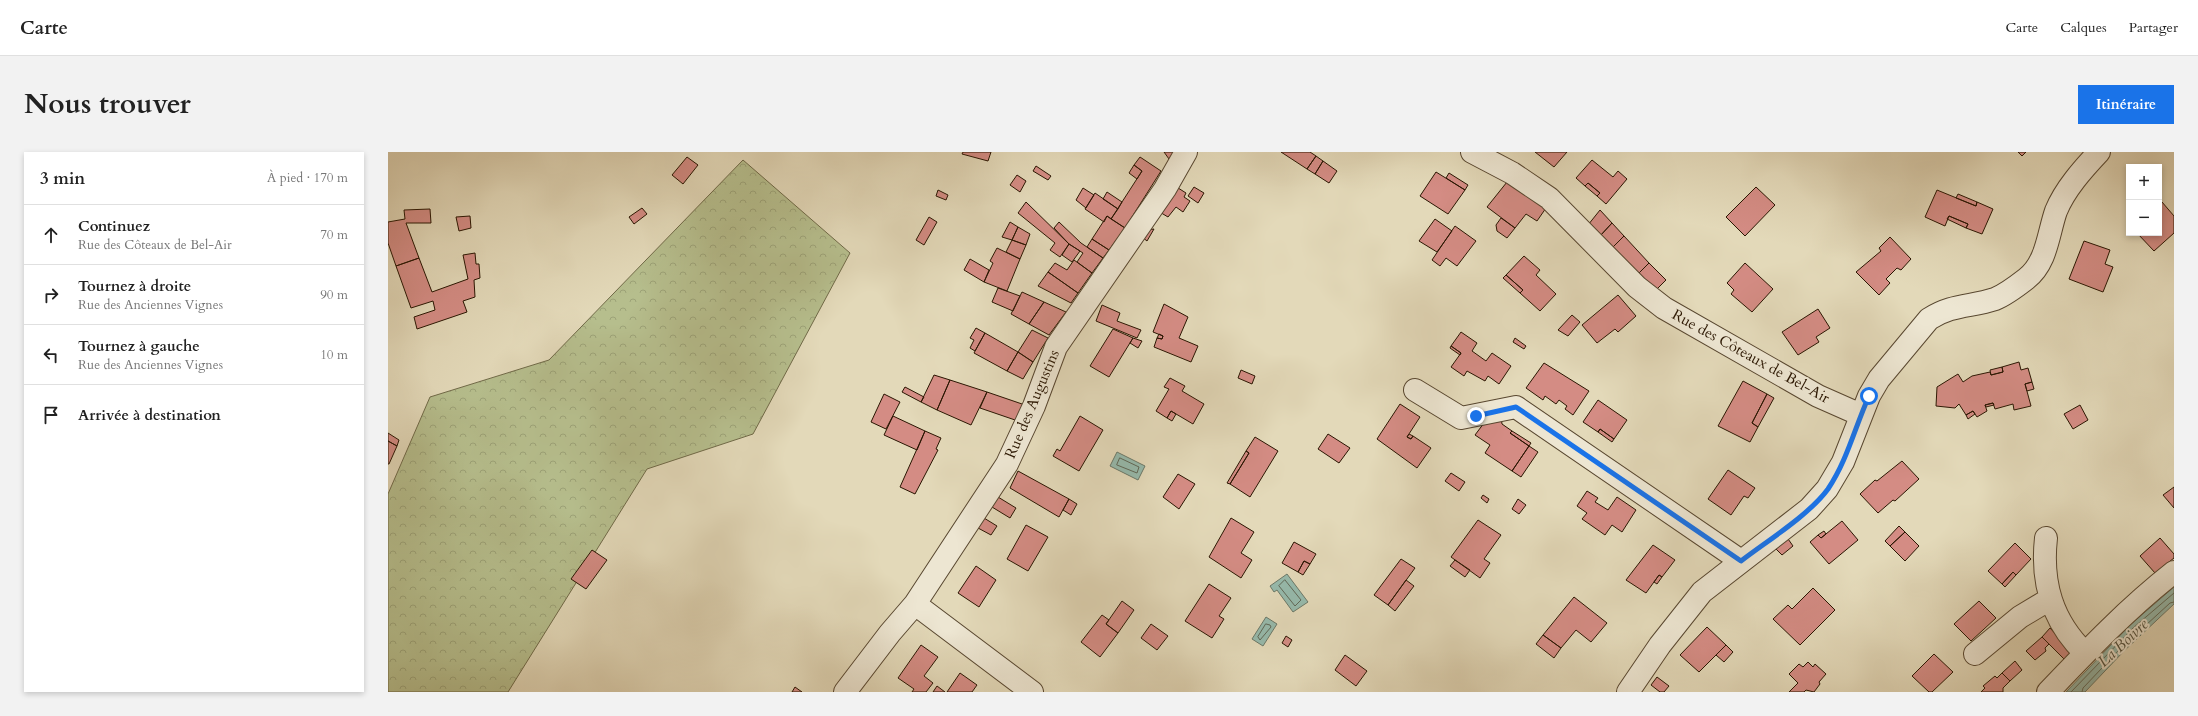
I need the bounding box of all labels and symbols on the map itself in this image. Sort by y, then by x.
street label: Rue des Côteaux de Bel-Air [1669,304,1834,408]
street label: Rue des Augustins [1000,347,1064,461]
route start [1860,387,1878,405]
route end [1467,407,1485,425]
water label: La Boivre [2093,613,2154,672]

